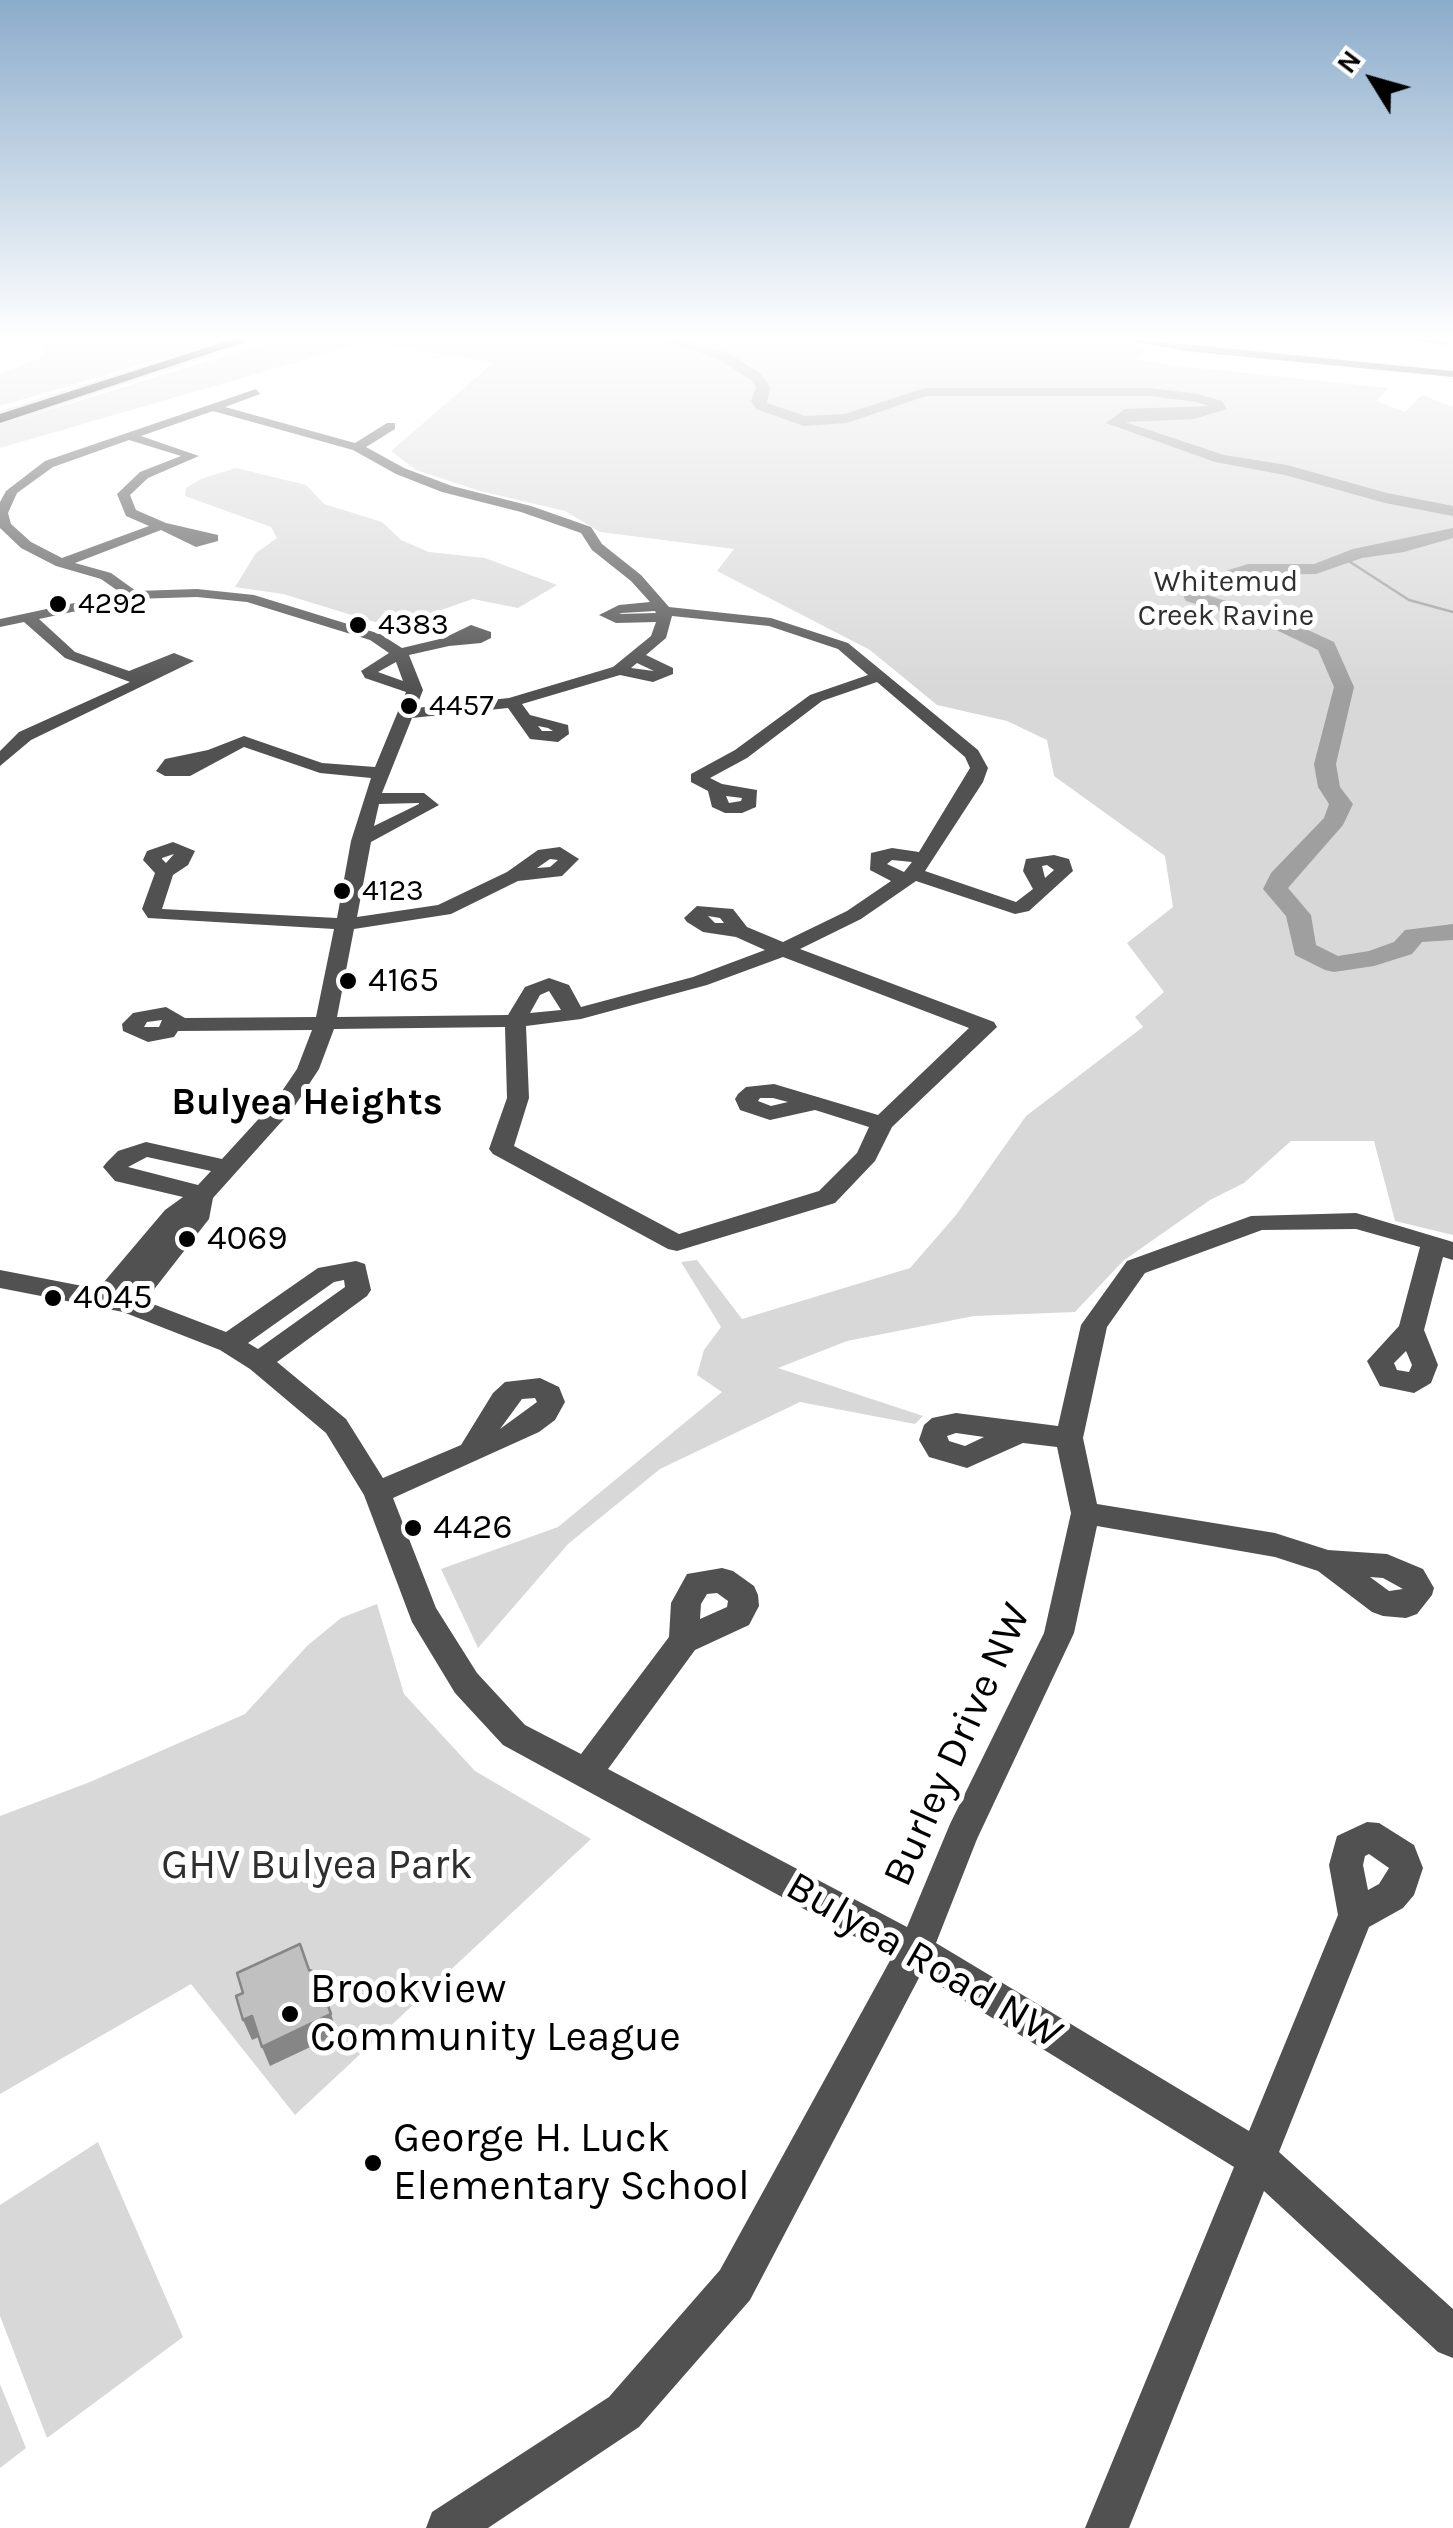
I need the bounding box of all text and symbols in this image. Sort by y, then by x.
north arrow [1323,30,1423,130]
text: N [1329,44,1368,80]
park label: Whitemud Creek Ravine [1138,564,1314,634]
place label: 4292 [78,586,147,622]
marker: 4292 [47,593,69,615]
place label: 4383 [378,607,449,643]
marker: 4383 [347,614,369,636]
place label: 4457 [429,688,494,724]
marker: 4457 [398,695,420,717]
place label: 4123 [362,873,424,909]
marker: 4123 [331,880,353,902]
place label: 4165 [368,960,439,1002]
marker: 4165 [337,970,359,992]
district label: Bulyea Heights [171,1080,443,1126]
place label: 4069 [207,1218,288,1260]
marker: 4069 [176,1228,198,1250]
place label: 4045 [73,1277,153,1319]
marker: 4045 [42,1287,64,1309]
place label: 4426 [433,1507,512,1549]
marker: 4426 [402,1517,424,1539]
street label: Burley Drive NW [873,1596,1043,1894]
park label: GHV Bulyea Park [161,1841,473,1891]
street label: Bulyea Road NW [777,1862,1071,2060]
place label: Brookview Community League [310,1965,681,2064]
marker: Brookview Community League [279,2003,301,2025]
place label: George H. Luck Elementary School [393,2114,750,2212]
marker: George H. Luck Elementary School [362,2152,384,2174]

